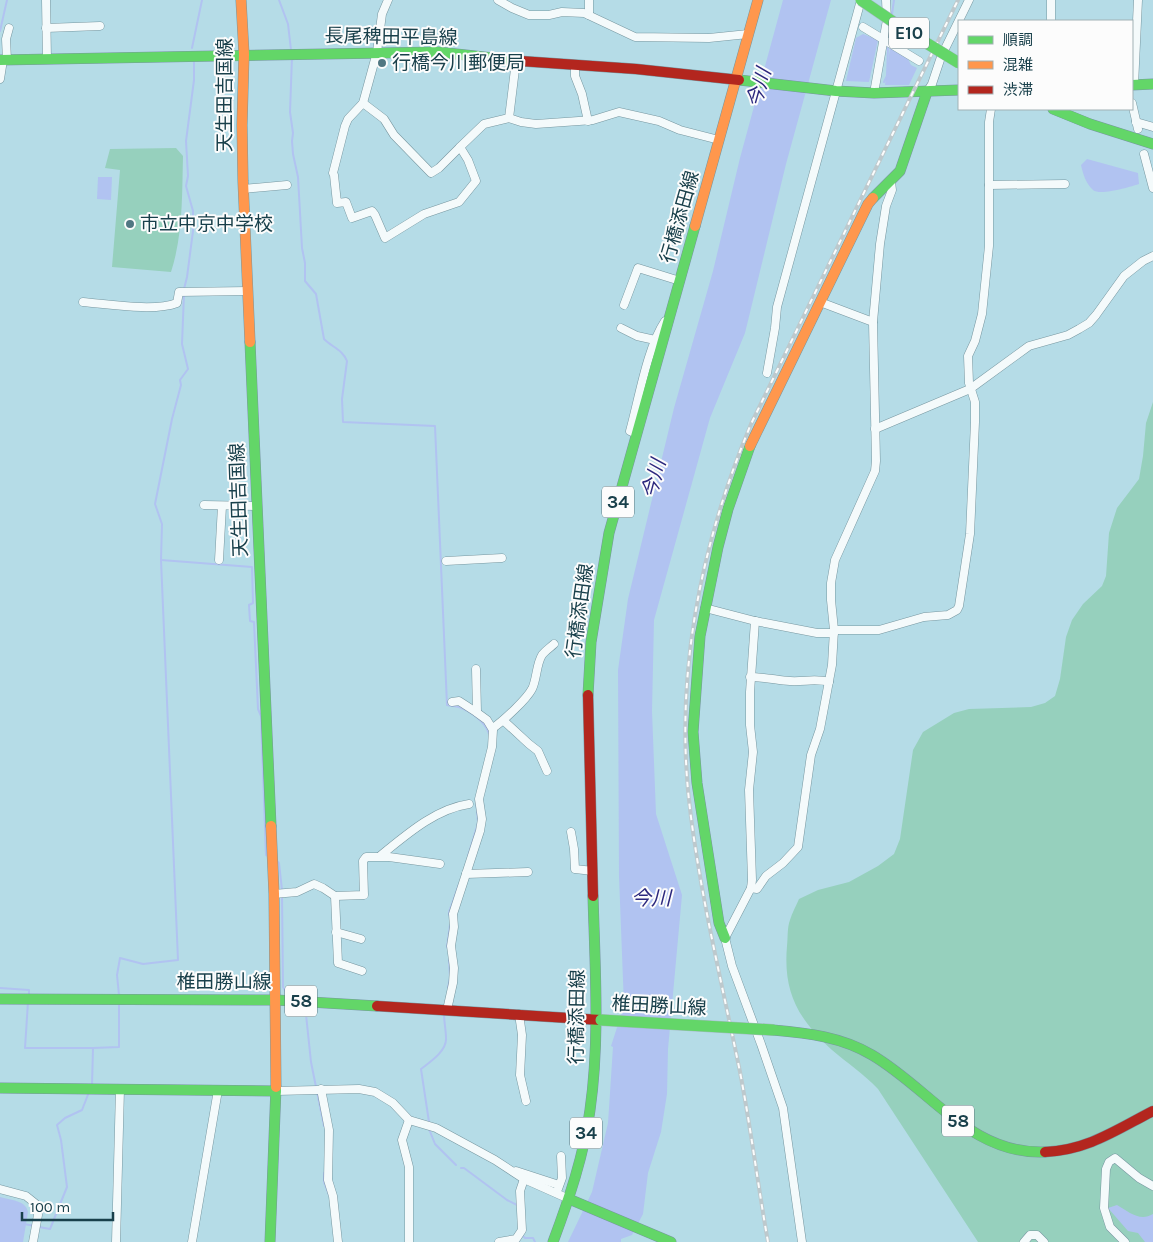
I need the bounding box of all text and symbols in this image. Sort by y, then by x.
road number: E10 [889,17,929,48]
legend [958,20,1133,110]
street label: 長尾稗田平島線 [324,25,458,49]
text: 順調 [1003,31,1033,49]
street label: 天生田吉国線 [214,38,236,152]
place label: 行橋今川郵便局 [392,52,525,74]
text: 混雑 [1003,56,1033,74]
marker: 行橋今川郵便局 [376,57,388,69]
water label: 今川 [742,64,776,110]
text: 渋滞 [1003,81,1033,99]
street label: 行橋添田線 [656,168,704,266]
place label: 市立中京中学校 [140,213,273,235]
marker: 市立中京中学校 [124,218,136,230]
street label: 天生田吉国線 [226,443,252,557]
water label: 今川 [638,455,671,501]
road number: 34 [602,487,634,518]
street label: 行橋添田線 [562,562,598,660]
water label: 今川 [631,887,673,910]
street label: 行橋添田線 [565,969,589,1065]
street label: 椎田勝山線 [176,971,272,993]
road number: 58 [285,986,317,1016]
street label: 椎田勝山線 [611,993,707,1019]
road number: 58 [942,1106,974,1136]
road number: 34 [570,1118,602,1148]
scale bar [22,1190,114,1222]
text: 100 m [30,1198,70,1216]

